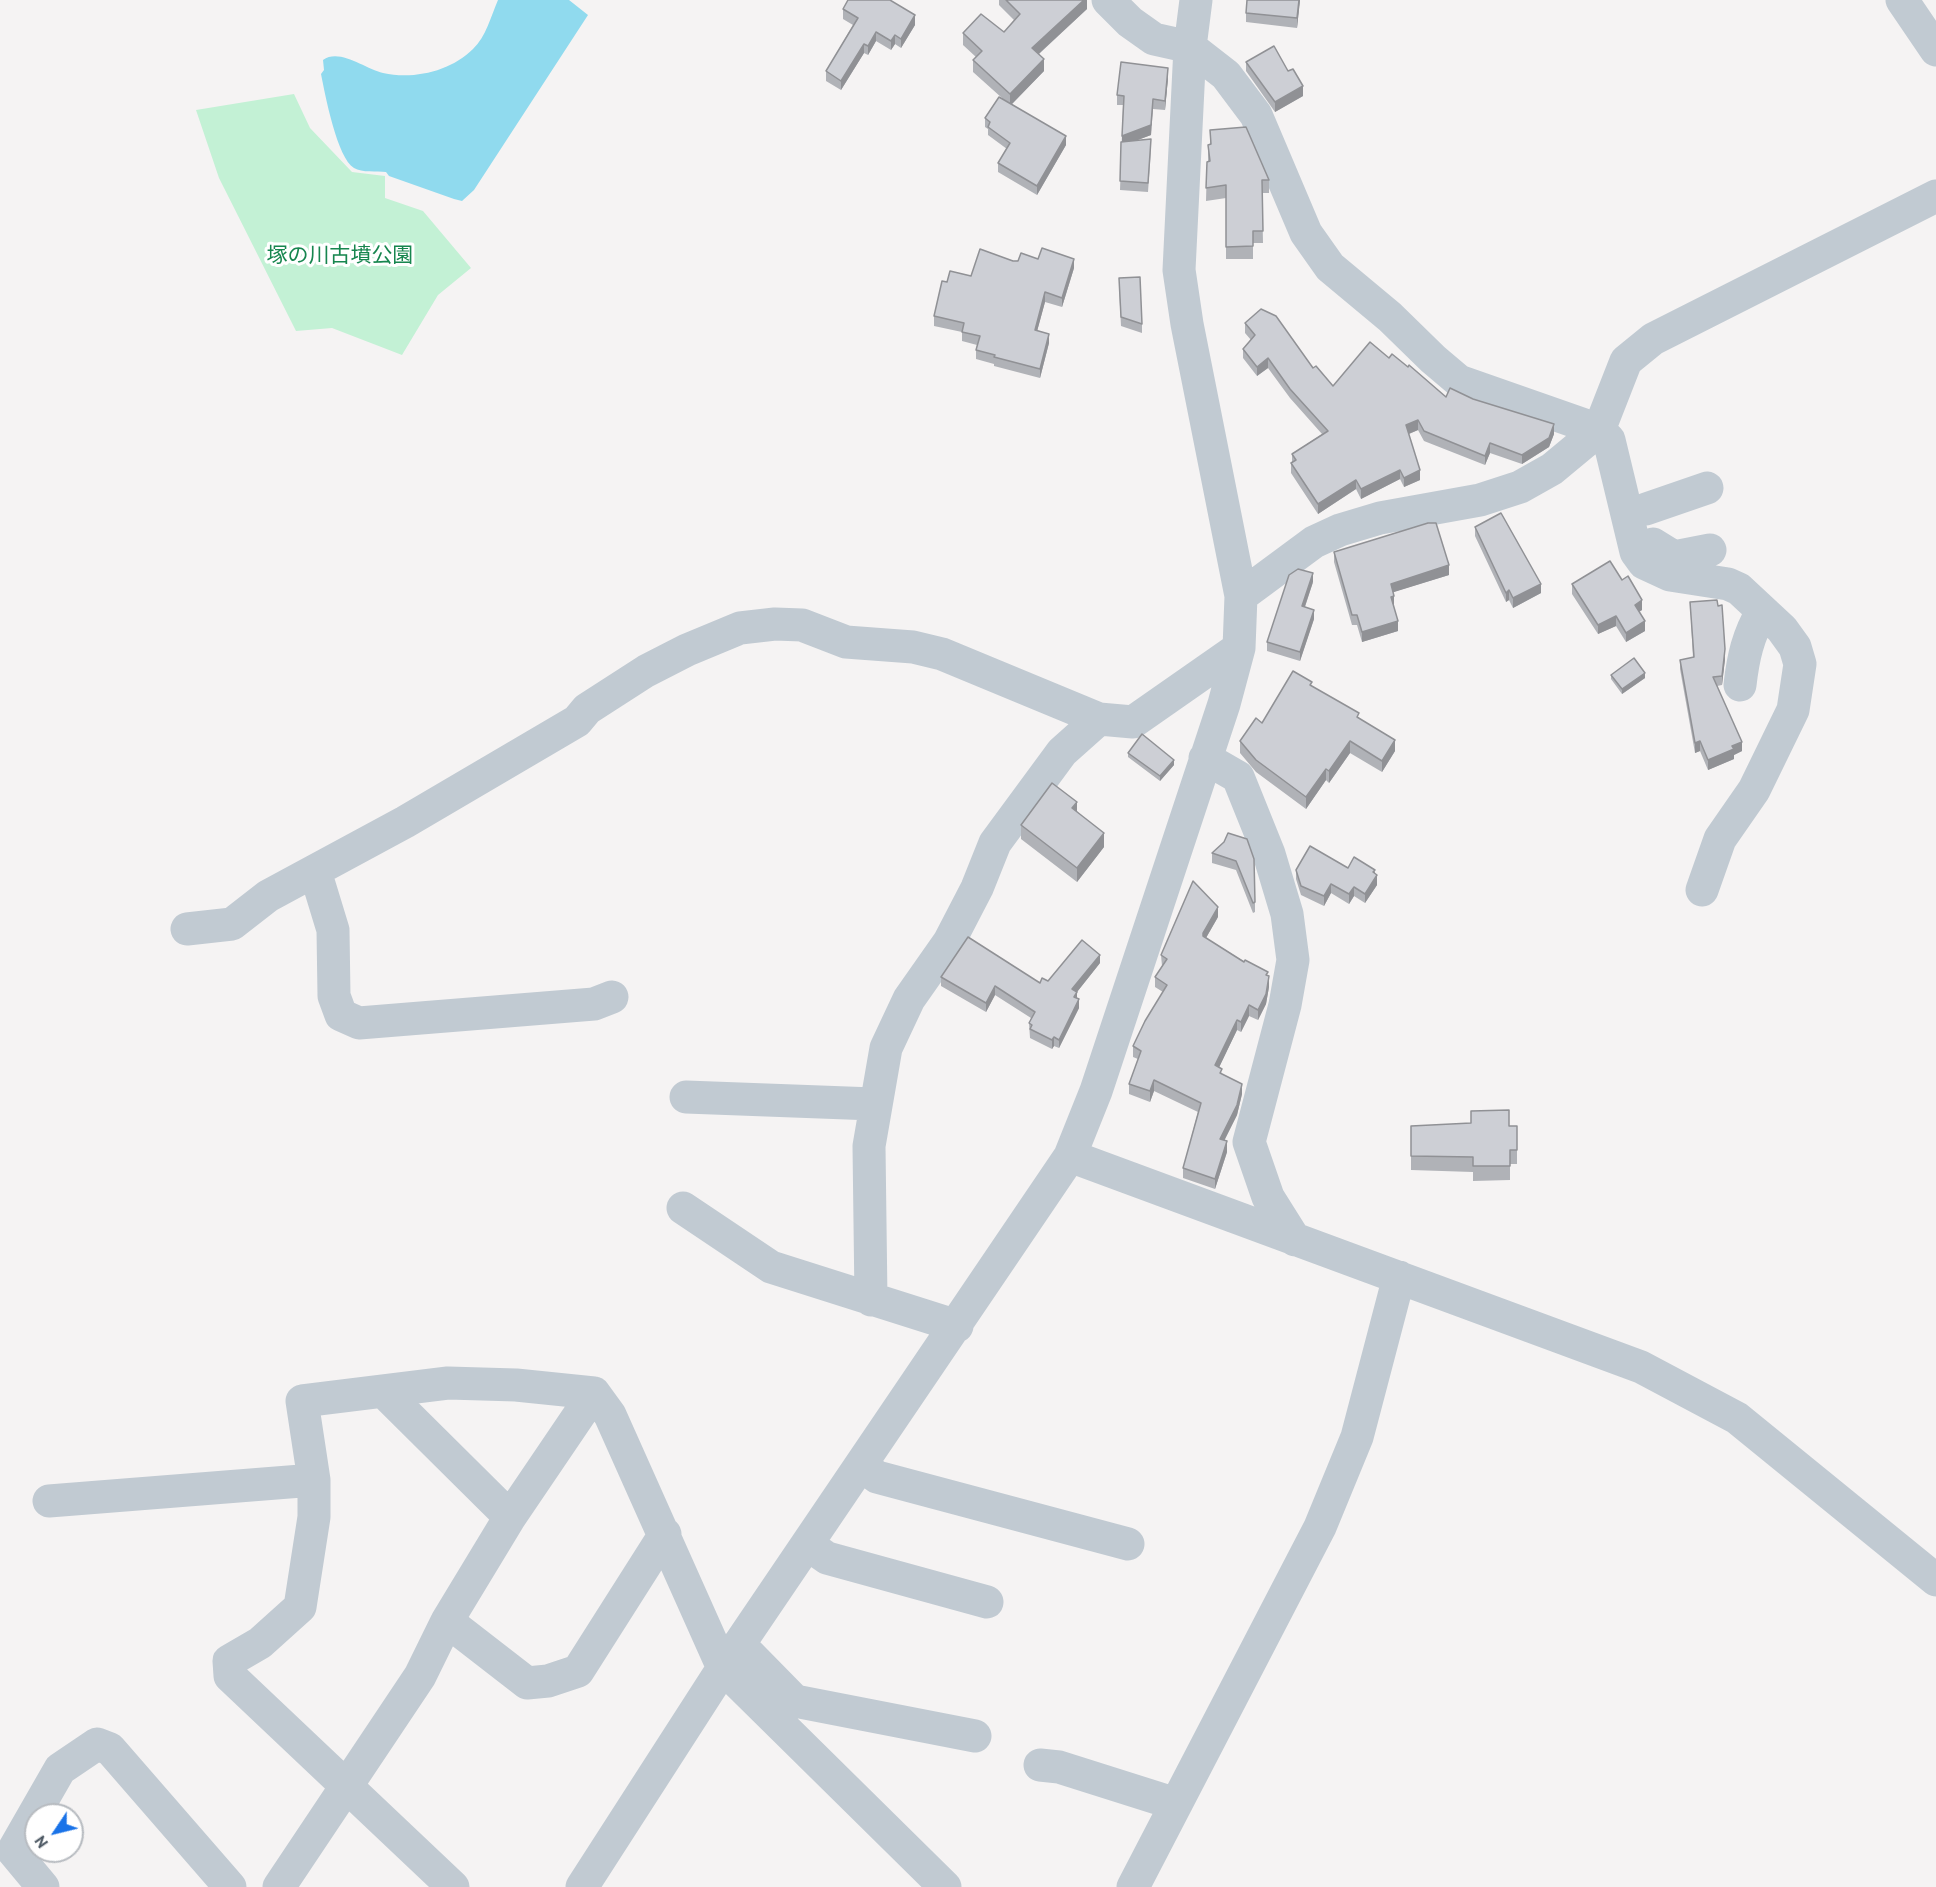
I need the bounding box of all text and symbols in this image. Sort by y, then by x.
park label: 塚の川古墳公園 [267,243,413,269]
north arrow [24,1803,84,1863]
text: N [30,1832,52,1852]

